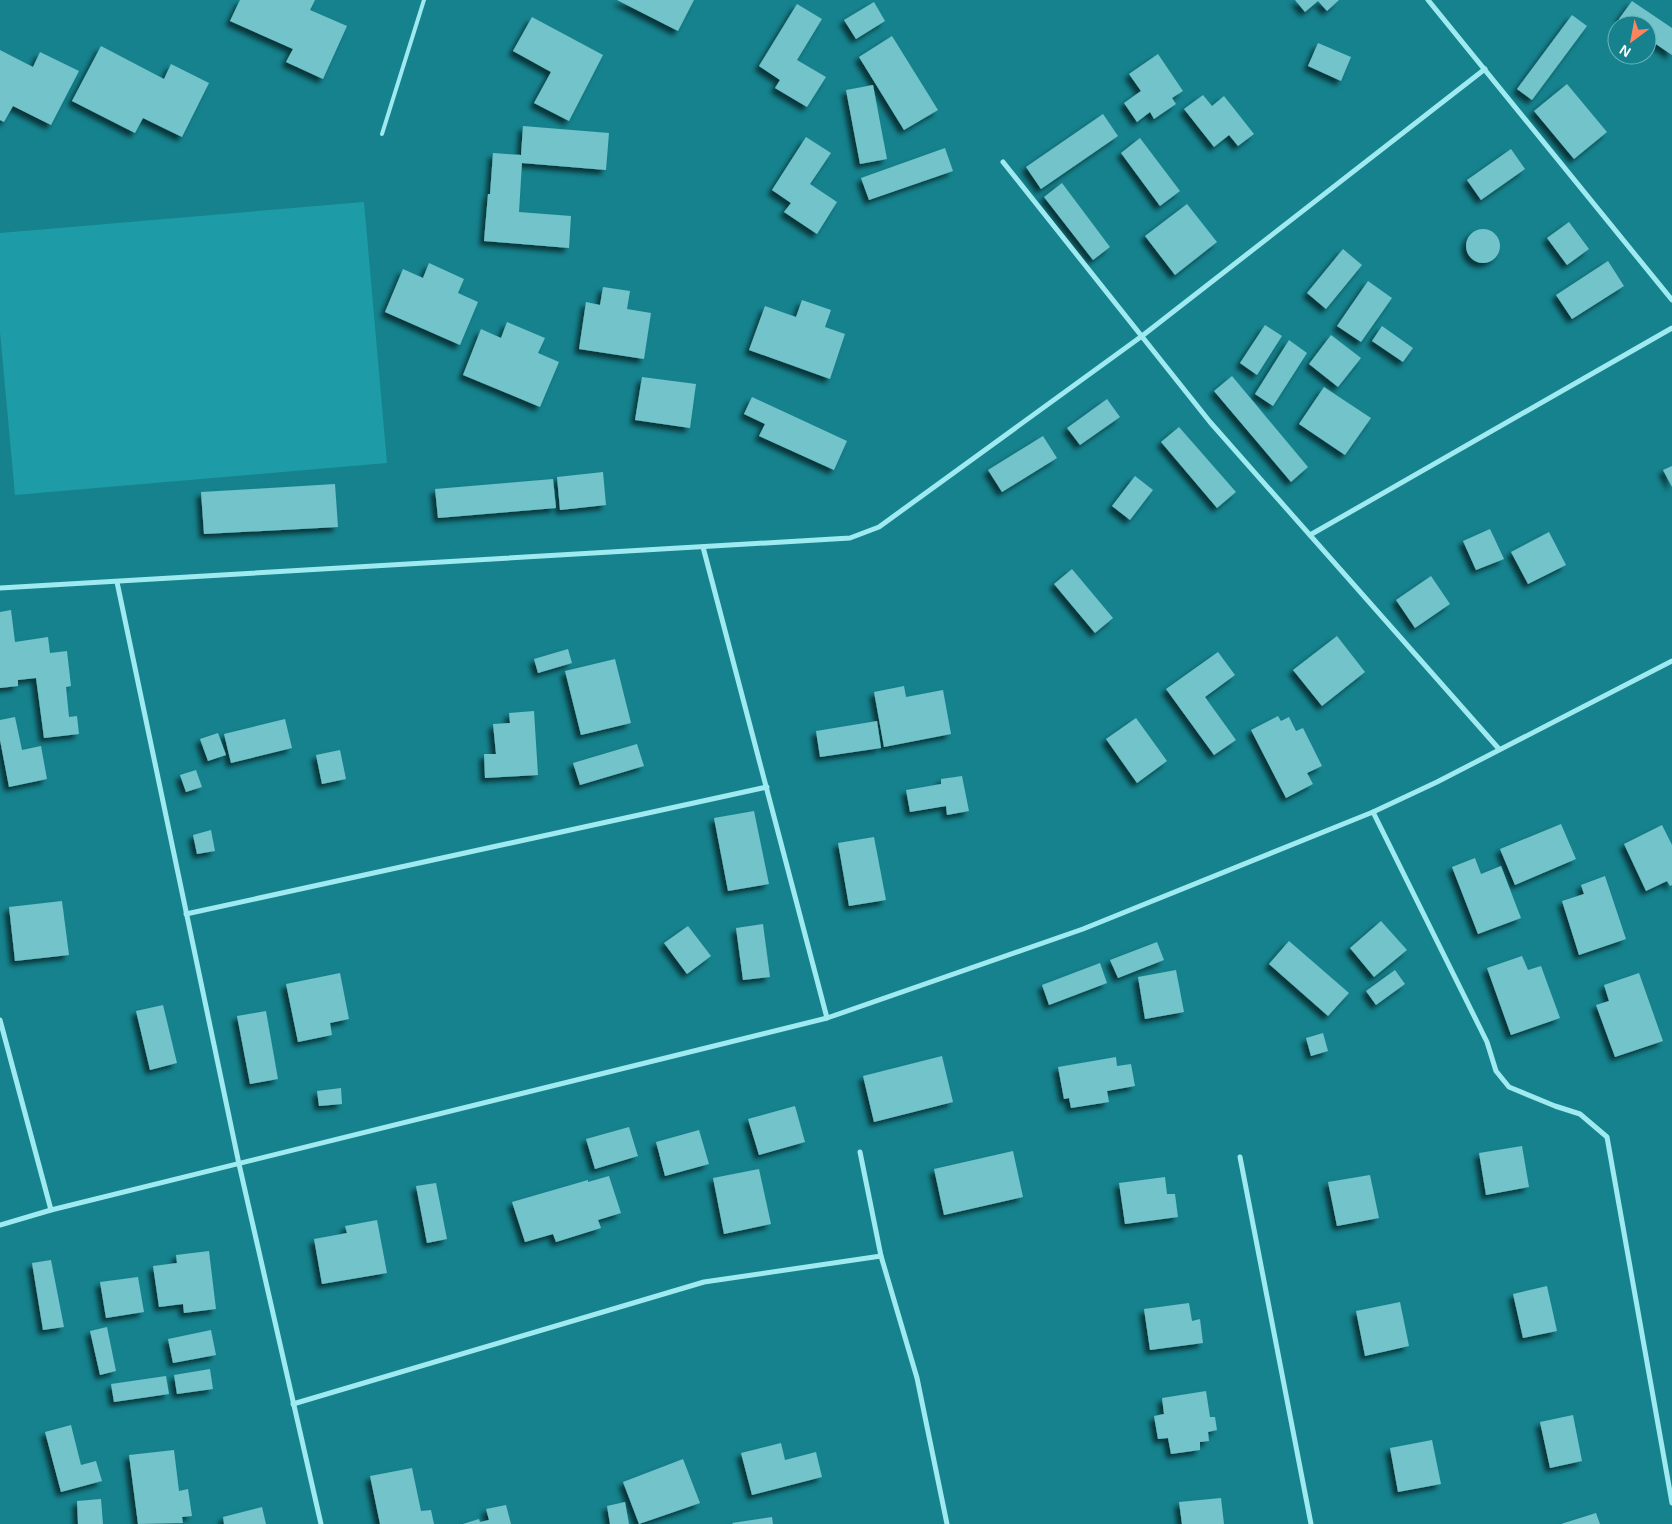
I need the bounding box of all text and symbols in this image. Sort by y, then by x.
north arrow [1607,15,1657,65]
text: N [1617,42,1634,60]

